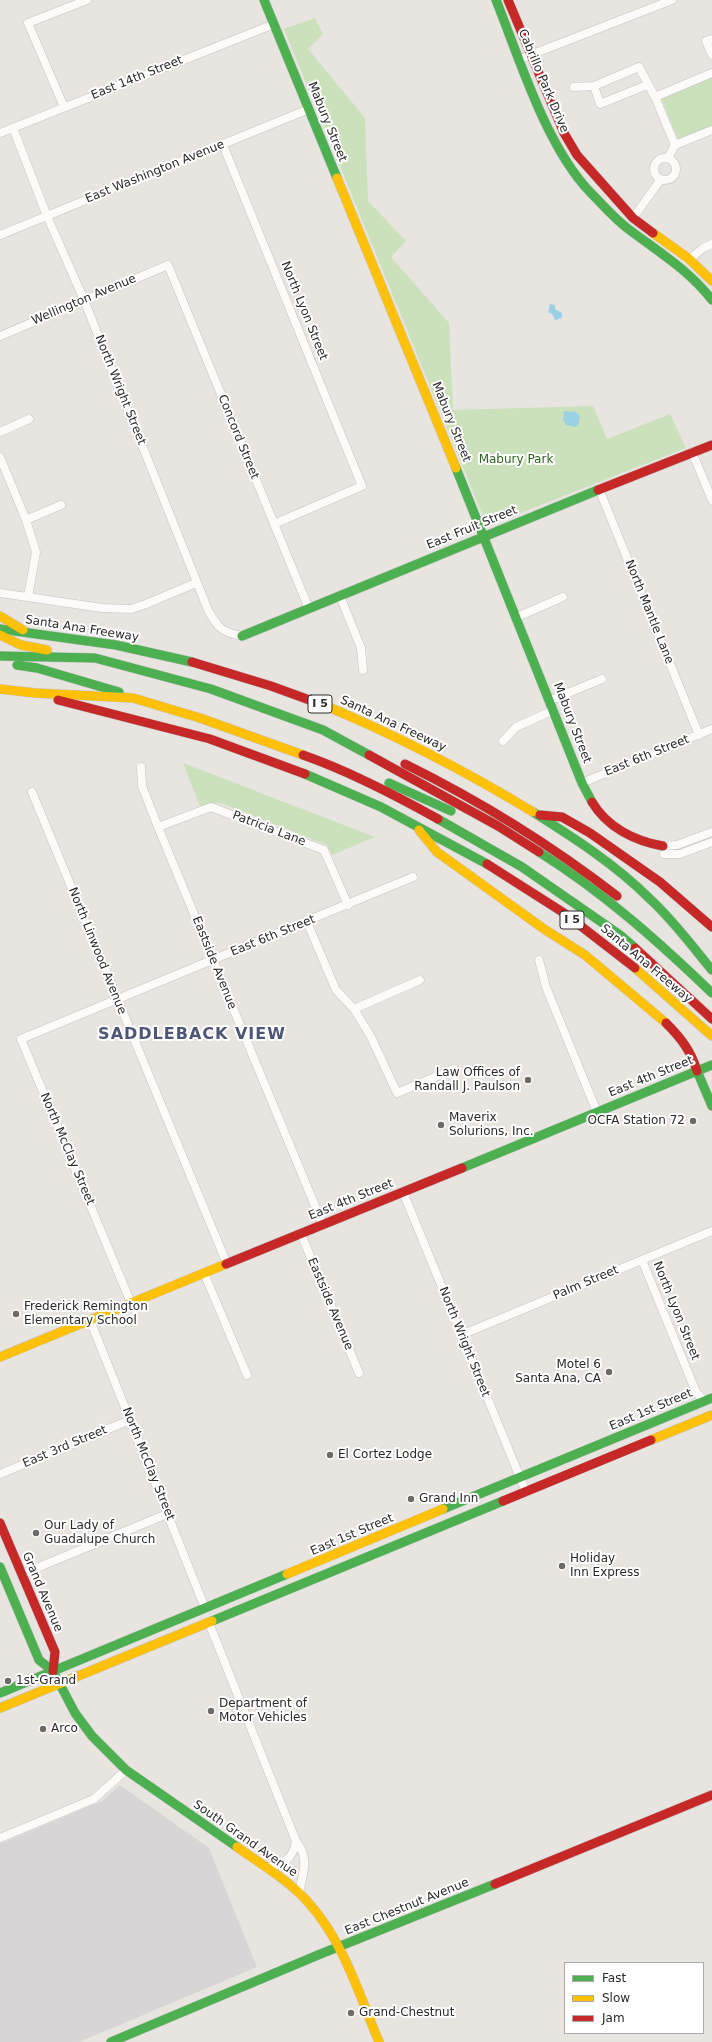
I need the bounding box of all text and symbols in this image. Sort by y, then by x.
street label: Cabrillo Park Drive [515,27,571,135]
street label: East 14th Street [89,53,185,103]
street label: Mabury Street [304,80,350,164]
street label: East Washington Avenue [83,137,227,207]
street label: North Lyon Street [278,259,330,363]
street label: Wellington Avenue [30,272,138,328]
street label: North Wright Street [91,333,149,447]
street label: Mabury Street [428,380,474,464]
street label: Concord Street [214,393,262,481]
park label: Mabury Park [479,453,553,467]
street label: East Fruit Street [425,503,519,553]
street label: North Mantle Lane [622,558,676,666]
street label: Santa Ana Freeway [24,613,140,645]
street label: Mabury Street [550,681,594,765]
street label: Santa Ana Freeway [338,693,448,755]
road number: I 5 [308,695,332,713]
street label: East 6th Street [603,732,691,780]
street label: Patricia Lane [230,808,308,850]
street label: North Linwood Avenue [65,885,129,1017]
road number: I 5 [560,911,584,929]
street label: East 6th Street [229,912,317,960]
street label: Eastside Avenue [189,914,239,1012]
street label: Santa Ana Freeway [597,921,695,1007]
district label: SADDLEBACK VIEW [98,1025,286,1045]
street label: East 4th Street [607,1053,695,1101]
place label: Law Offices of Randall J. Paulson [414,1066,520,1094]
marker: Law Offices of Randall J. Paulson [523,1075,533,1085]
street label: North McClay Street [37,1091,97,1207]
place label: Maverix Solurions, Inc. [449,1111,534,1139]
place label: OCFA Station 72 [588,1114,685,1128]
marker: OCFA Station 72 [688,1116,698,1126]
marker: Maverix Solurions, Inc. [436,1120,446,1130]
street label: East 4th Street [307,1176,395,1224]
street label: Eastside Avenue [304,1256,356,1352]
street label: North Lyon Street [650,1259,702,1363]
street label: Palm Street [551,1263,621,1303]
street label: North Wright Street [435,1285,493,1399]
place label: Frederick Remington Elementary School [24,1300,148,1328]
marker: Frederick Remington Elementary School [11,1309,21,1319]
place label: Motel 6 Santa Ana, CA [515,1358,601,1386]
marker: Motel 6 Santa Ana, CA [604,1367,614,1377]
street label: East 1st Street [607,1386,695,1434]
street label: North McClay Street [119,1405,177,1523]
street label: East 3rd Street [21,1423,109,1471]
place label: El Cortez Lodge [338,1448,432,1462]
marker: El Cortez Lodge [325,1450,335,1460]
place label: Grand Inn [419,1492,478,1506]
marker: Grand Inn [406,1494,416,1504]
street label: East 1st Street [308,1511,396,1559]
place label: Our Lady of Guadalupe Church [44,1519,155,1547]
marker: Our Lady of Guadalupe Church [31,1528,41,1538]
street label: Grand Avenue [19,1550,65,1634]
place label: Holiday Inn Express [570,1552,639,1580]
marker: Holiday Inn Express [557,1561,567,1571]
place label: 1st-Grand [16,1674,76,1688]
marker: 1st-Grand [3,1676,13,1686]
place label: Department of Motor Vehicles [219,1697,307,1725]
marker: Department of Motor Vehicles [206,1706,216,1716]
place label: Arco [51,1722,78,1736]
marker: Arco [38,1724,48,1734]
street label: South Grand Avenue [190,1798,300,1880]
street label: East Chestnut Avenue [343,1876,471,1938]
legend [564,1962,704,2034]
text: Fast [602,1971,626,1985]
text: Slow [602,1991,630,2005]
place label: Grand-Chestnut [359,2006,454,2020]
marker: Grand-Chestnut [346,2008,356,2018]
text: Jam [602,2011,625,2025]

